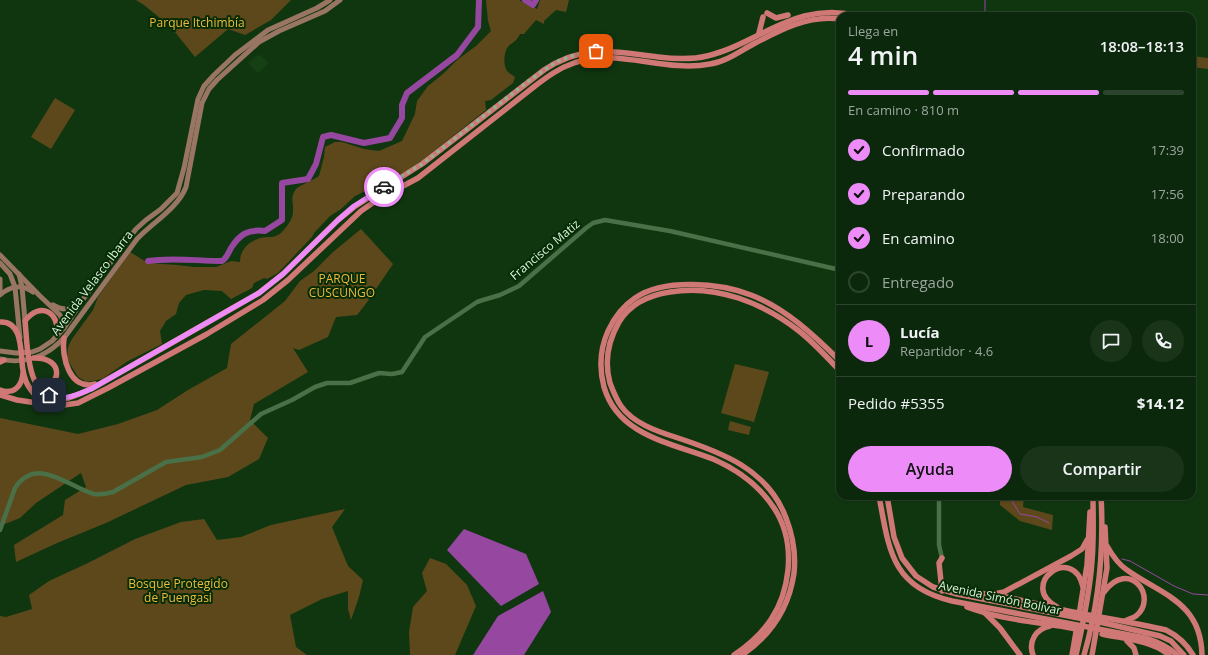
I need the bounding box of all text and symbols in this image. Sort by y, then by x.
park label: Parque Itchimbía [149,14,245,31]
text: Llega en [848,22,898,40]
pin [579,34,613,68]
text: 18:08–18:13 [1100,36,1184,56]
text: 4 min [848,37,918,73]
icon: bag [585,40,607,62]
text: En camino · 810 m [848,101,959,119]
icon: check [848,139,870,161]
text: Confirmado [882,140,965,160]
text: 17:39 [1151,141,1184,159]
courier [364,167,404,207]
icon: car [373,176,395,198]
icon: check [848,183,870,205]
text: Preparando [882,184,965,204]
text: 17:56 [1151,185,1184,203]
street label: Francisco Matiz [506,215,583,284]
street label: Avenida Velasco Ibarra [47,227,137,339]
icon: check [848,227,870,249]
text: En camino [882,228,955,248]
text: 18:00 [1151,229,1184,247]
park label: PARQUE CUSCUNGO [309,270,375,301]
text: Entregado [882,272,954,292]
button: chat [1090,320,1132,362]
button: phone [1142,320,1184,362]
text: Lucía [900,322,940,342]
text: L [865,331,873,351]
text: Repartidor · 4.6 [900,342,993,360]
pin [32,378,66,412]
icon: home [38,384,60,406]
text: Pedido #5355 [848,393,945,413]
text: $14.12 [1137,393,1184,413]
button: Ayuda [848,446,1012,492]
button: Compartir [1020,446,1184,492]
park label: Bosque Protegido de Puengasi [128,575,228,606]
street label: Avenida Simón Bolívar [937,576,1063,619]

